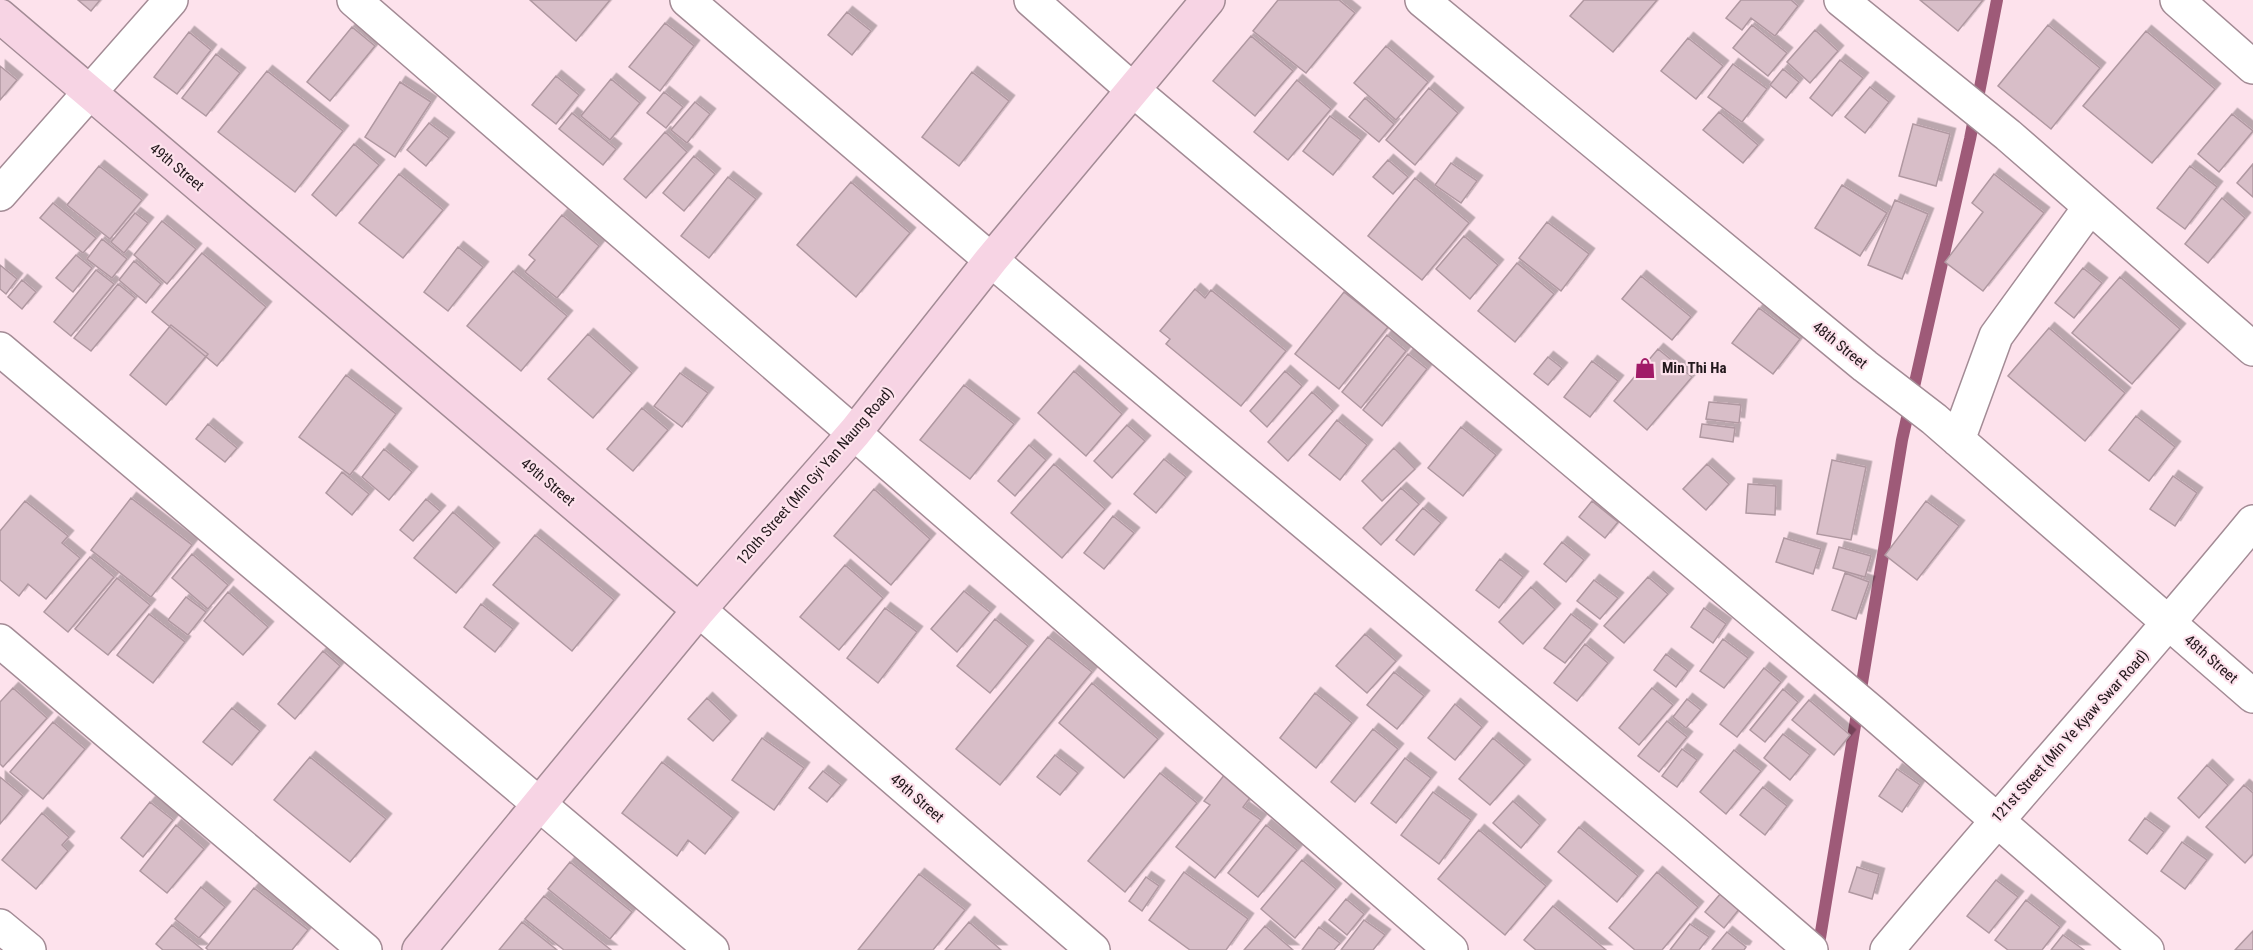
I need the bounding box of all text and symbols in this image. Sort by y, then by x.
street label: 49th Street [146,139,208,195]
street label: 48th Street [1809,318,1871,372]
shop icon: Min Thi Ha [1633,356,1657,380]
place label: Min Thi Ha [1662,359,1727,377]
street label: 120th Street (Min Gyi Yan Naung Road) [733,383,897,569]
street label: 49th Street [517,454,579,510]
street label: 48th Street [2181,631,2241,687]
street label: 121st Street (Min Ye Kyaw Swar Road) [1988,646,2152,826]
street label: 49th Street [887,770,947,826]

